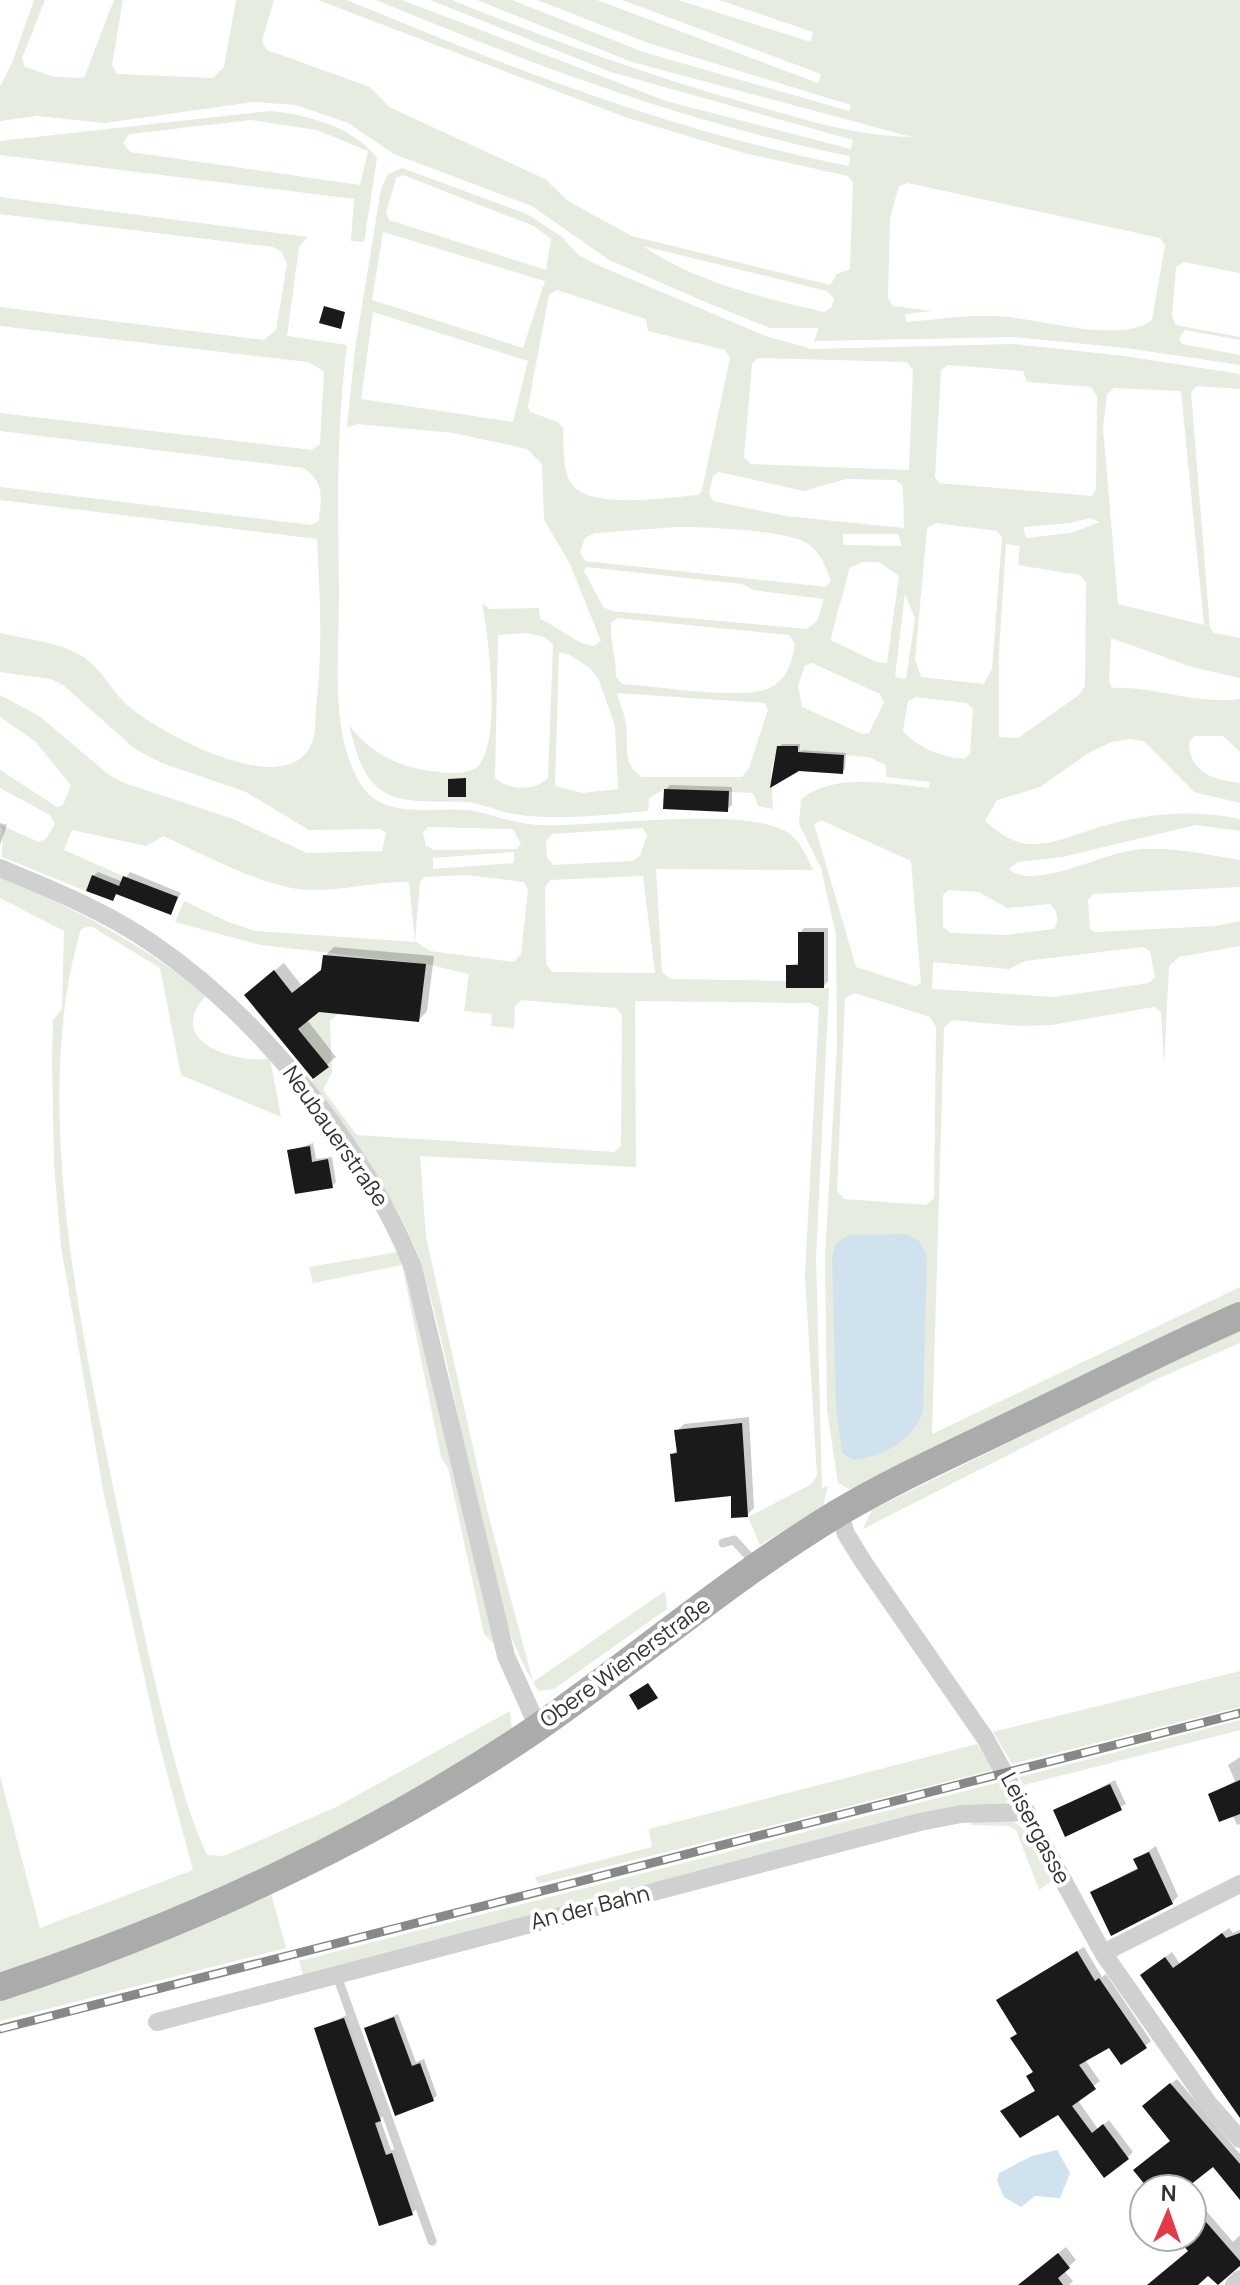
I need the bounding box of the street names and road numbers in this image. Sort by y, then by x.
street label: Neubauerstraße [276,1060,396,1213]
street label: Obere Wienerstraße [534,1590,716,1734]
street label: Leisergasse [994,1767,1078,1889]
street label: An der Bahn [527,1878,653,1936]

